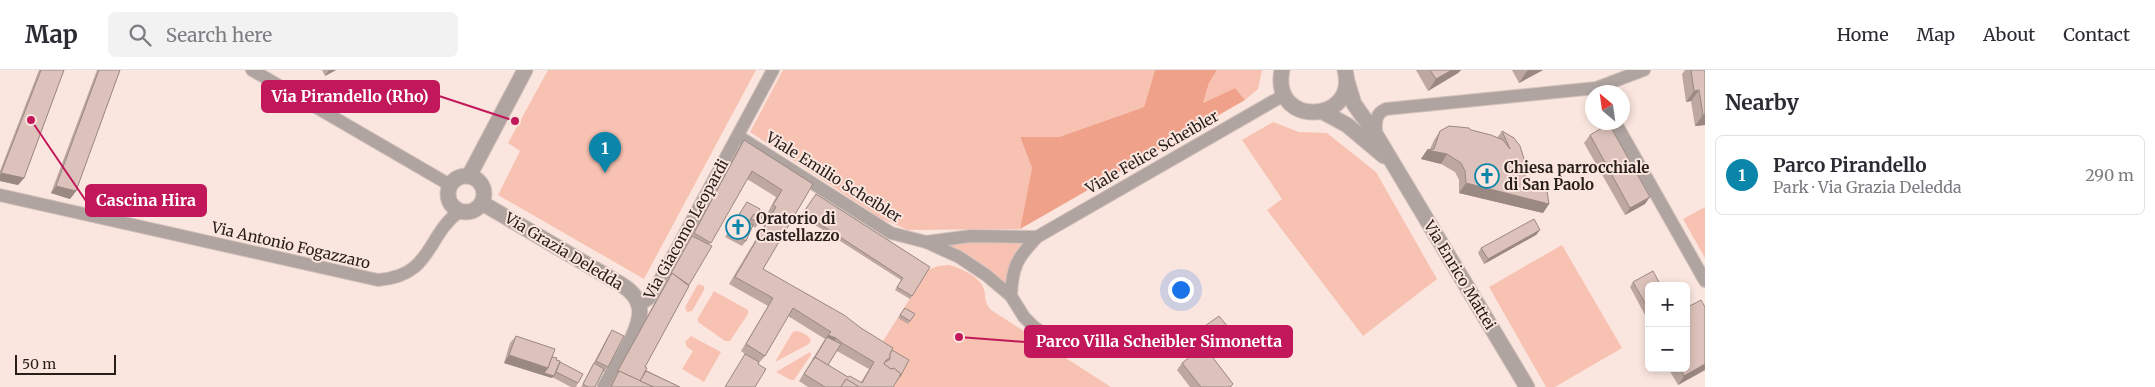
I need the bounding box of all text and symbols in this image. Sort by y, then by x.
search box [108,12,458,57]
text: Map [25,19,78,50]
icon: search [126,21,154,49]
text: Search here [166,23,272,47]
text: Home [1837,23,1889,46]
text: Map [1917,23,1955,46]
text: About [1983,23,2035,46]
text: Contact [2063,23,2130,46]
callout: Via Pirandello (Rho) [262,81,439,112]
north arrow [1585,85,1630,130]
text: Via Pirandello (Rho) [270,86,429,106]
text: Nearby [1725,89,1799,116]
street label: Viale Felice Scheibler [1081,106,1222,198]
street label: Viale Emilio Scheibler [762,127,906,227]
pin: 1 [589,132,621,173]
text: Parco Pirandello [1773,153,1927,177]
street label: Via Giacomo Leopardi [639,155,733,303]
place label: Chiesa parrocchiale di San Paolo [1504,158,1649,194]
church icon: Chiesa parrocchiale di San Paolo [1474,163,1500,189]
text: 1 [1738,165,1746,185]
text: 290 m [2085,165,2134,185]
text: Park · Via Grazia Deledda [1773,177,1962,197]
callout: Cascina Hira [86,185,206,216]
text: Cascina Hira [96,190,196,210]
street label: Via Grazia Deledda [501,208,627,294]
place label: Oratorio di Castellazzo [756,209,840,245]
church icon: Oratorio di Castellazzo [725,214,751,240]
street label: Via Enrico Mattei [1419,216,1500,333]
street label: Via Antonio Fogazzaro [209,217,372,273]
your location [1168,277,1194,303]
map controls [1645,282,1690,372]
button: + [1645,282,1690,327]
callout: Parco Villa Scheibler Simonetta [1025,326,1292,357]
button: − [1645,327,1690,372]
text: Parco Villa Scheibler Simonetta [1036,331,1282,351]
scale bar [15,352,116,375]
text: 50 m [22,355,56,373]

